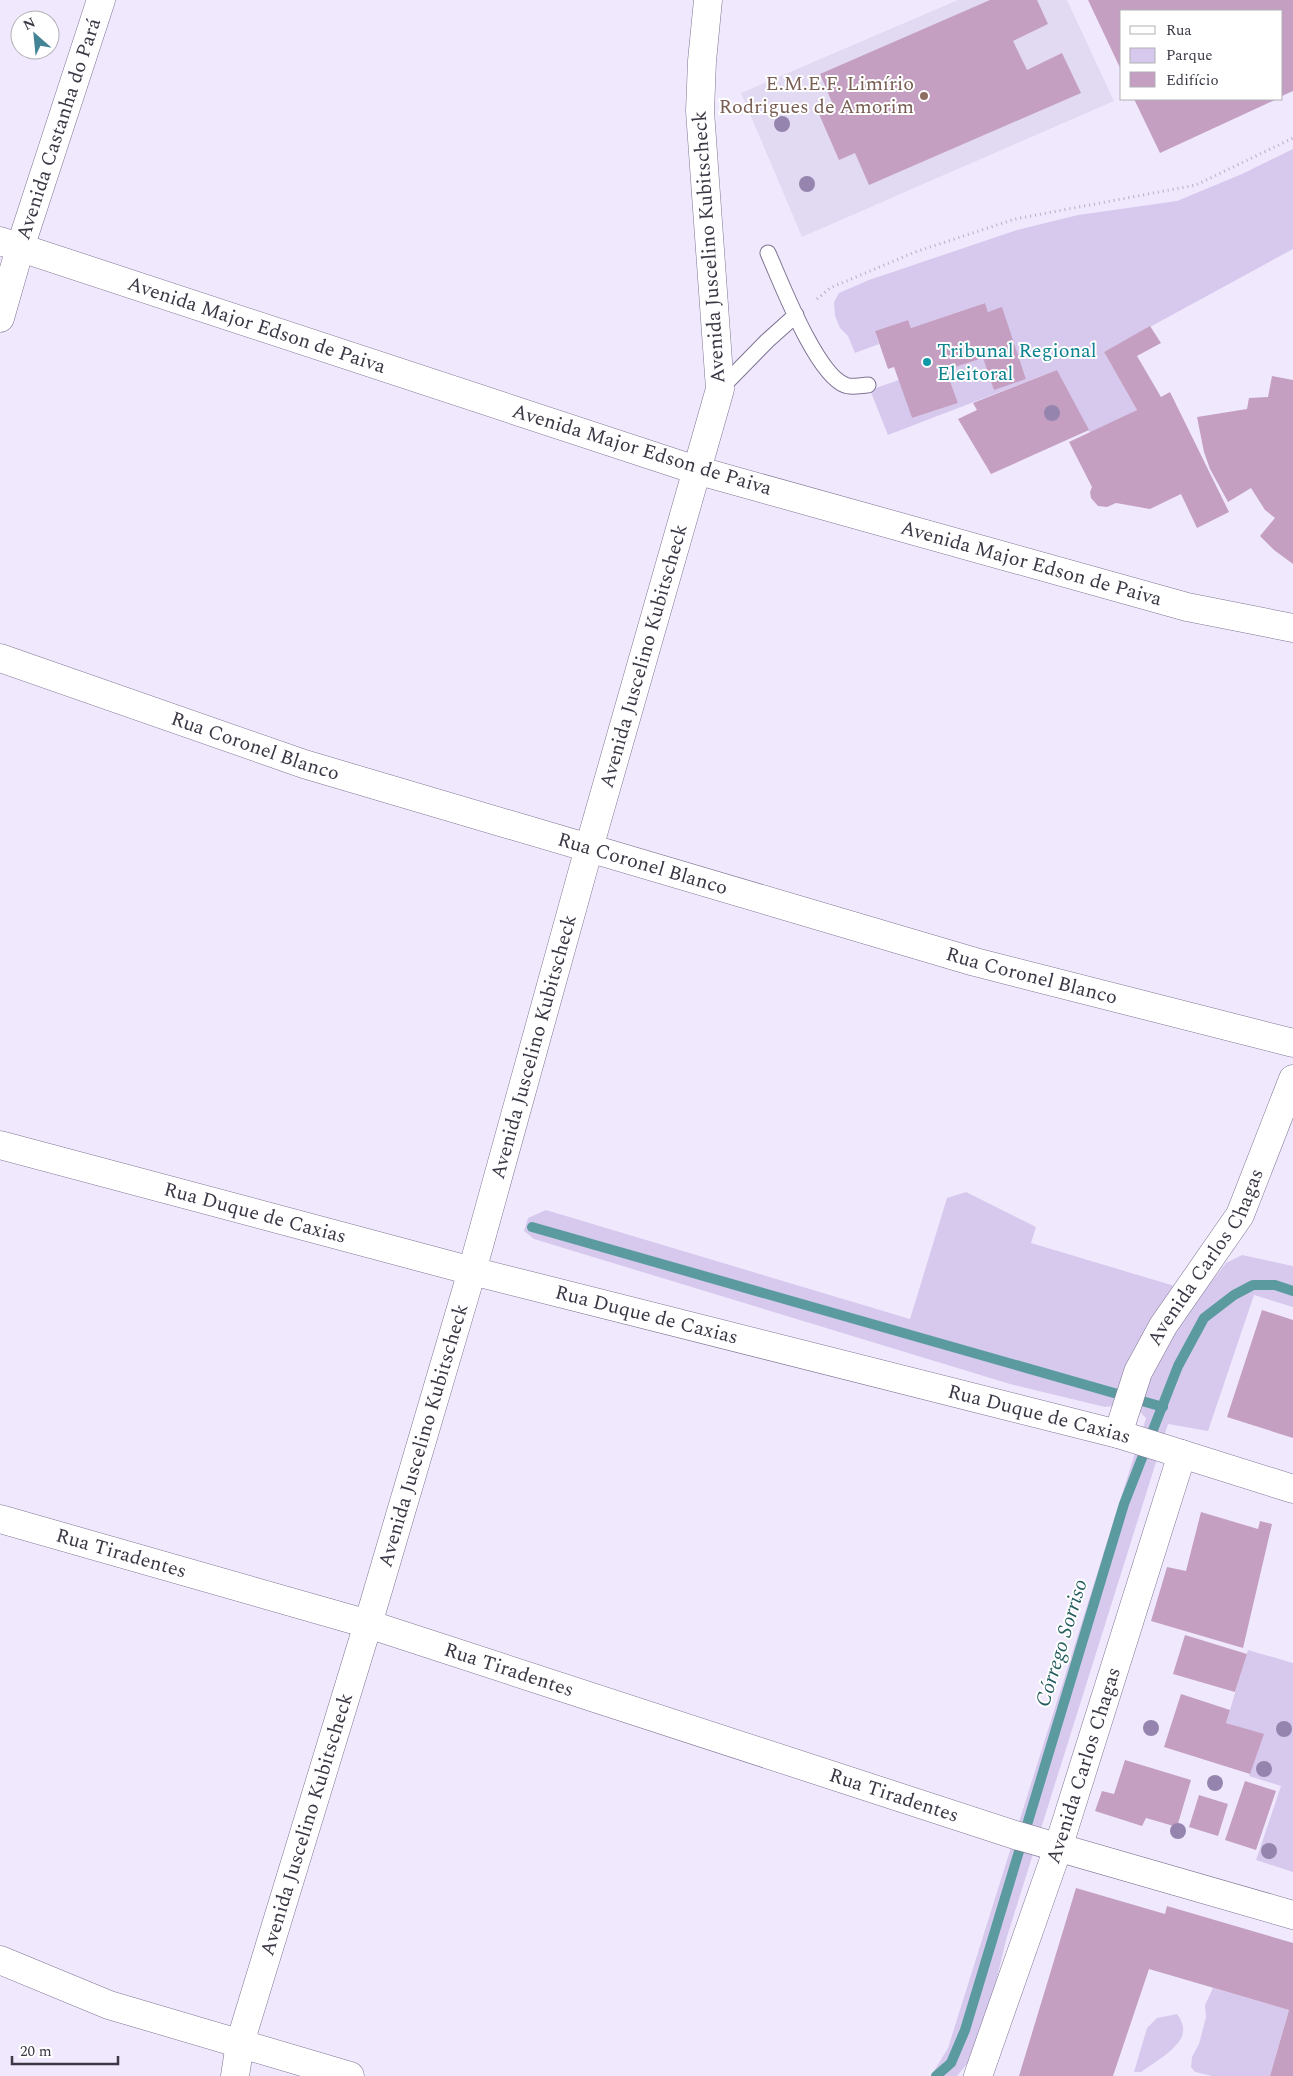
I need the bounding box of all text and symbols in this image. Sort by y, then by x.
north arrow [10,10,60,60]
legend [1120,10,1283,100]
text: N [19,12,39,36]
street label: Avenida Castanha do Pará [9,14,109,244]
text: Rua [1166,19,1192,42]
text: Parque [1166,44,1213,67]
place label: E.M.E.F. Limírio Rodrigues de Amorim [719,69,914,122]
text: Edifício [1166,69,1219,92]
marker: E.M.E.F. Limírio Rodrigues de Amorim [918,90,930,102]
street label: Avenida Juscelino Kubitscheck [685,110,733,384]
street label: Avenida Major Edson de Paiva [123,269,390,382]
place label: Tribunal Regional Eleitoral [937,336,1097,389]
marker: Tribunal Regional Eleitoral [921,356,933,368]
street label: Avenida Major Edson de Paiva [508,396,776,504]
street label: Avenida Major Edson de Paiva [897,513,1166,614]
street label: Avenida Juscelino Kubitscheck [592,520,696,792]
street label: Rua Coronel Blanco [167,704,343,789]
street label: Rua Coronel Blanco [554,825,731,903]
street label: Avenida Juscelino Kubitscheck [483,911,585,1183]
street label: Rua Coronel Blanco [942,939,1121,1013]
street label: Avenida Carlos Chagas [1140,1164,1272,1352]
street label: Rua Duque de Caxias [160,1174,350,1252]
street label: Rua Duque de Caxias [552,1278,741,1353]
street label: Avenida Juscelino Kubitscheck [370,1300,477,1571]
street label: Rua Duque de Caxias [945,1377,1135,1452]
street label: Rua Tiradentes [52,1521,190,1586]
water label: Córrego Sorriso [1027,1575,1097,1711]
street label: Rua Tiradentes [440,1635,578,1705]
street label: Avenida Carlos Chagas [1039,1663,1129,1868]
street label: Avenida Juscelino Kubitscheck [252,1689,361,1960]
street label: Rua Tiradentes [825,1760,963,1831]
scale bar [12,2034,119,2066]
text: 20 m [20,2040,52,2063]

